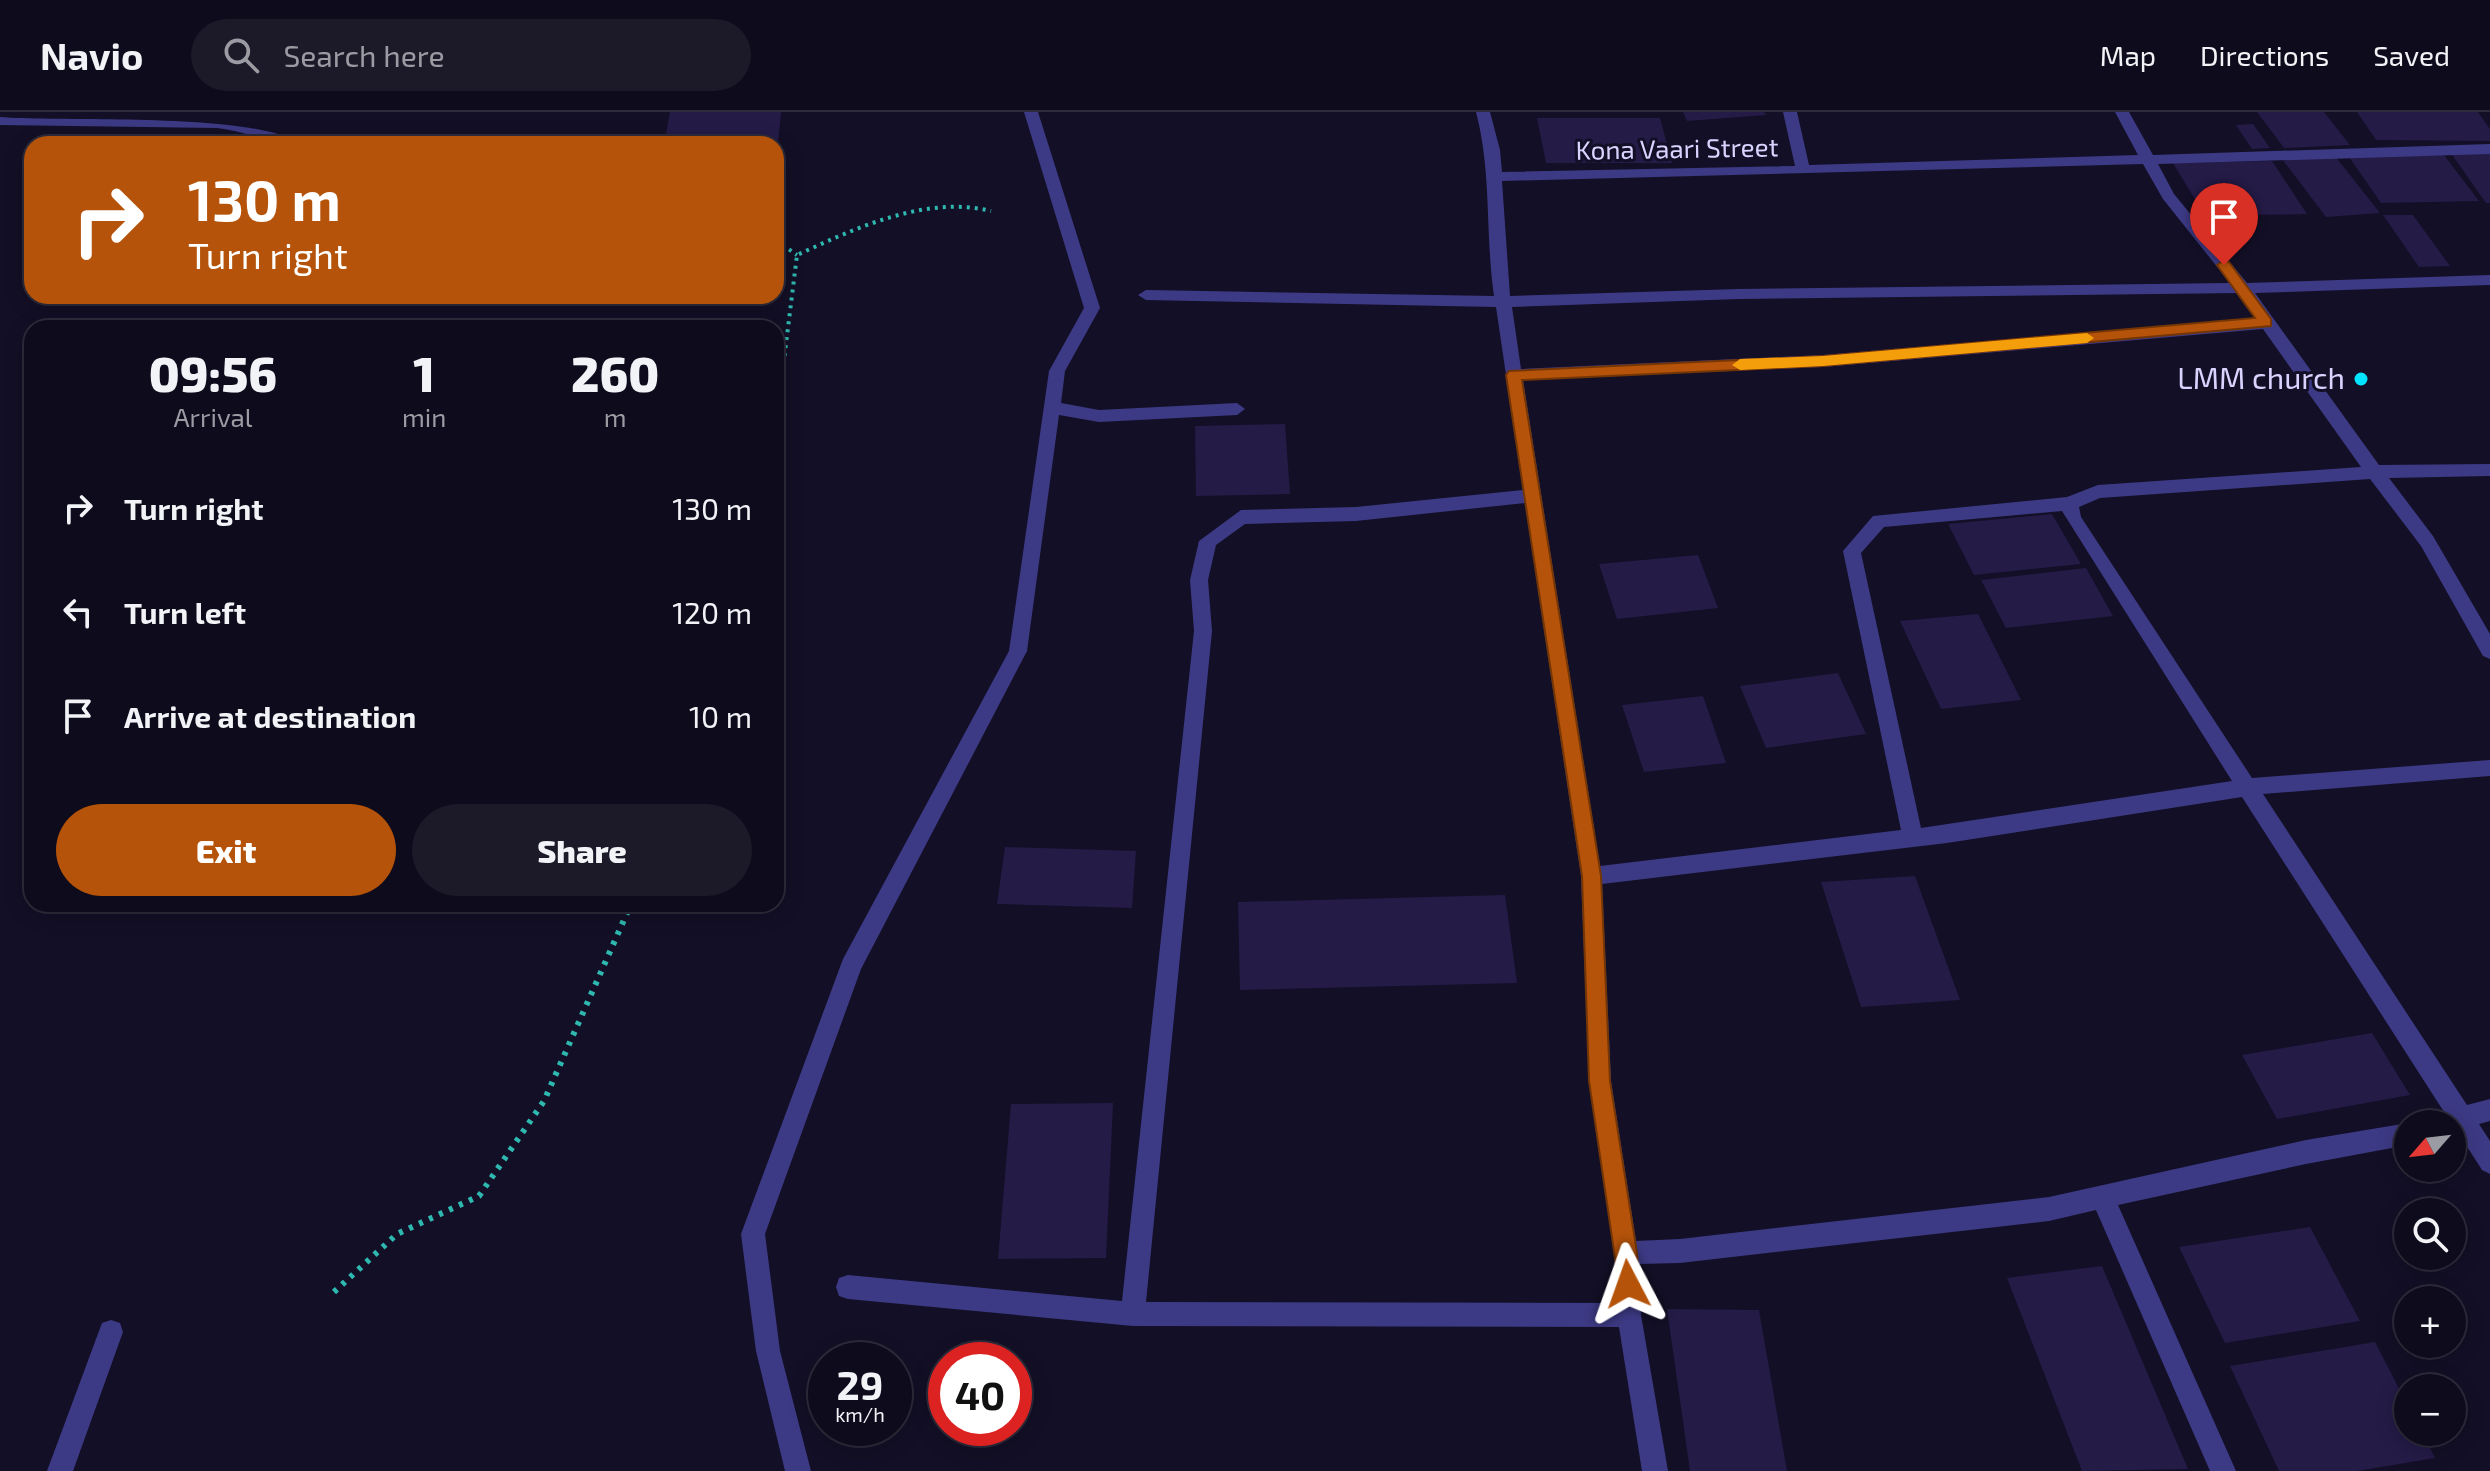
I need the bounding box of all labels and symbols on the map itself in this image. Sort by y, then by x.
street label: Kona Vaari Street [1575,130,1779,165]
pin [2190,183,2258,265]
place label: LMM church [2177,359,2345,395]
marker: LMM church [2352,370,2370,388]
north arrow [2394,1110,2466,1182]
position arrow [1586,1242,1670,1326]
speed limit sign: 40 [928,1342,1032,1446]

